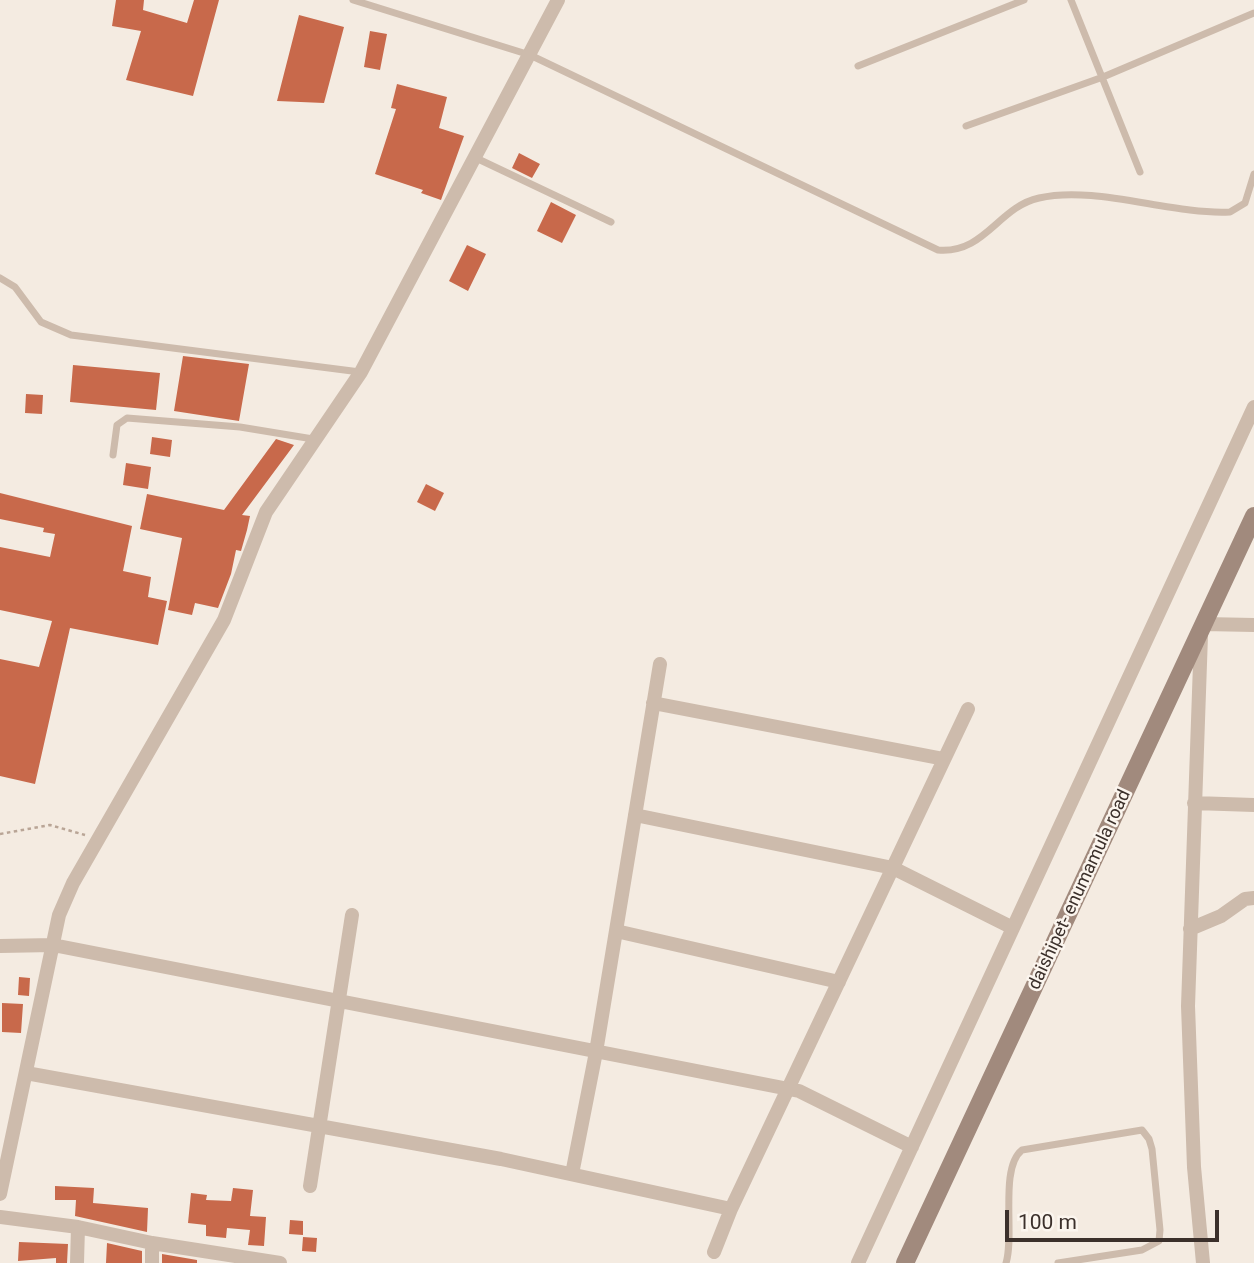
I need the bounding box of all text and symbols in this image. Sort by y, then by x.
street label: daishipet- enumamula road [1024,786,1136,994]
scale bar [1009,1196,1222,1240]
text: 100 m [1018,1210,1077,1234]

